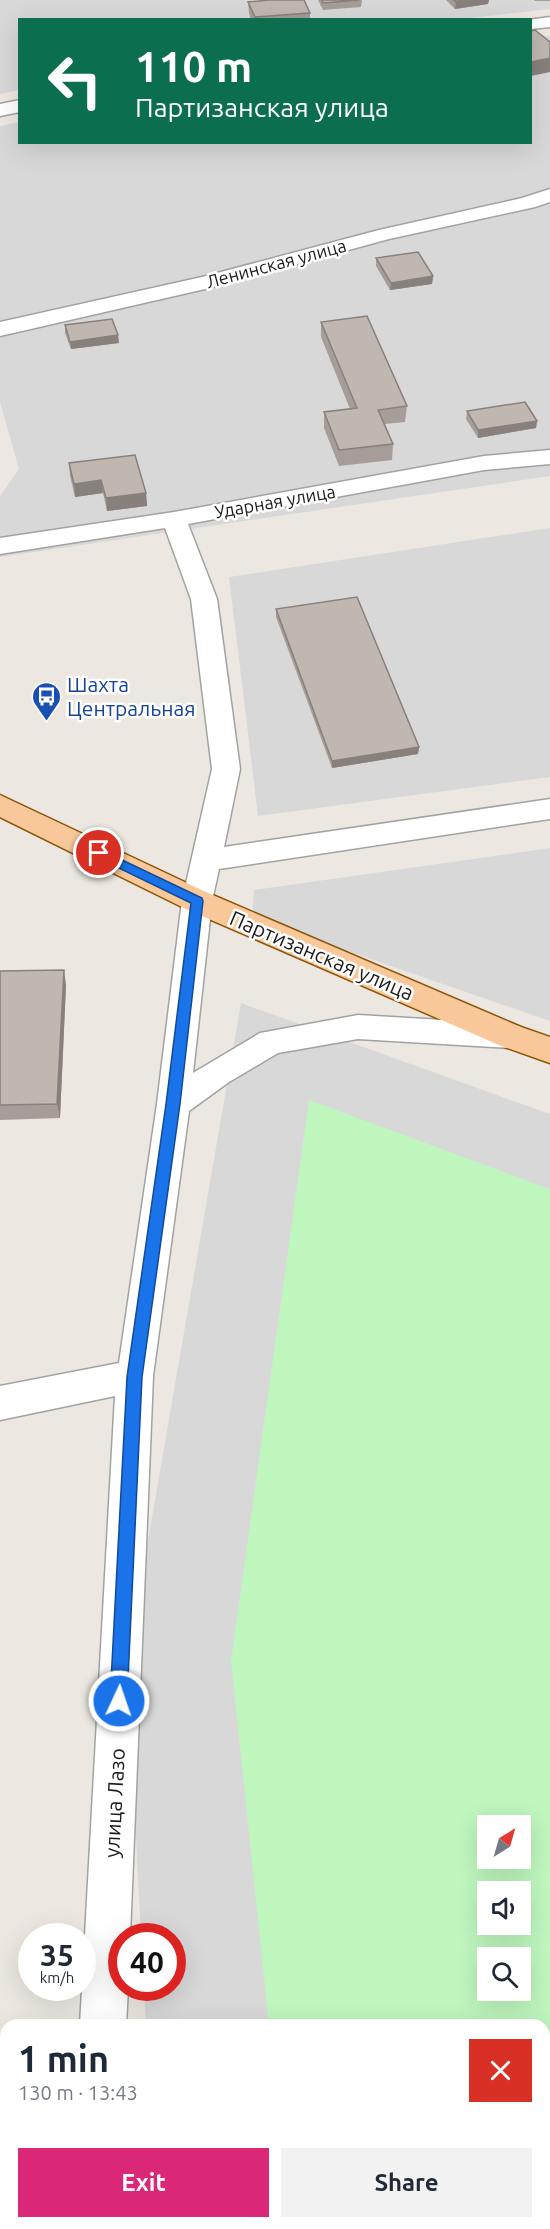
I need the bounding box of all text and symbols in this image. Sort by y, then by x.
icon: left [36,42,114,120]
text: 110 m [135,43,252,90]
text: Партизанская улица [135,92,389,122]
street label: Ленинская улица [204,235,348,291]
street label: Ударная улица [213,481,337,521]
place label: Шахта Центральная [67,672,196,720]
bus stop icon: Шахта Центральная [30,680,62,722]
pin [73,827,124,878]
icon: arrive [82,836,115,869]
street label: Партизанская улица [226,905,418,1005]
position arrow [87,1669,151,1733]
street label: улица Лазо [99,1747,129,1859]
north arrow [477,1815,531,1869]
map controls [477,1815,531,2001]
button: sound [477,1881,531,1935]
speed limit sign: 40 [108,1923,186,2001]
text: 35 [40,1938,74,1972]
button: search [477,1947,531,2001]
text: km/h [40,1969,74,1986]
text: 1 min [18,2038,109,2079]
button: close [469,2039,532,2102]
text: 130 m · 13:43 [18,2081,138,2104]
button: Exit [18,2148,269,2217]
button: Share [281,2148,532,2217]

